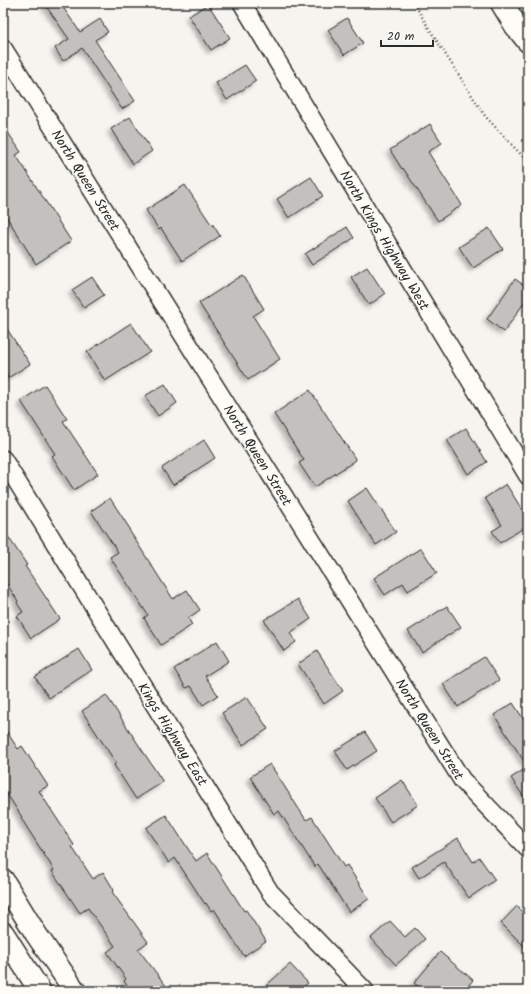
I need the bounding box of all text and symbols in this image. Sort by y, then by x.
scale bar [381,22,433,48]
text: 20 m [387,27,415,46]
street label: North Queen Street [45,126,125,236]
street label: North Kings Highway West [334,166,435,315]
street label: North Queen Street [217,401,297,511]
street label: North Queen Street [389,675,469,785]
street label: Kings Highway East [131,678,213,791]

